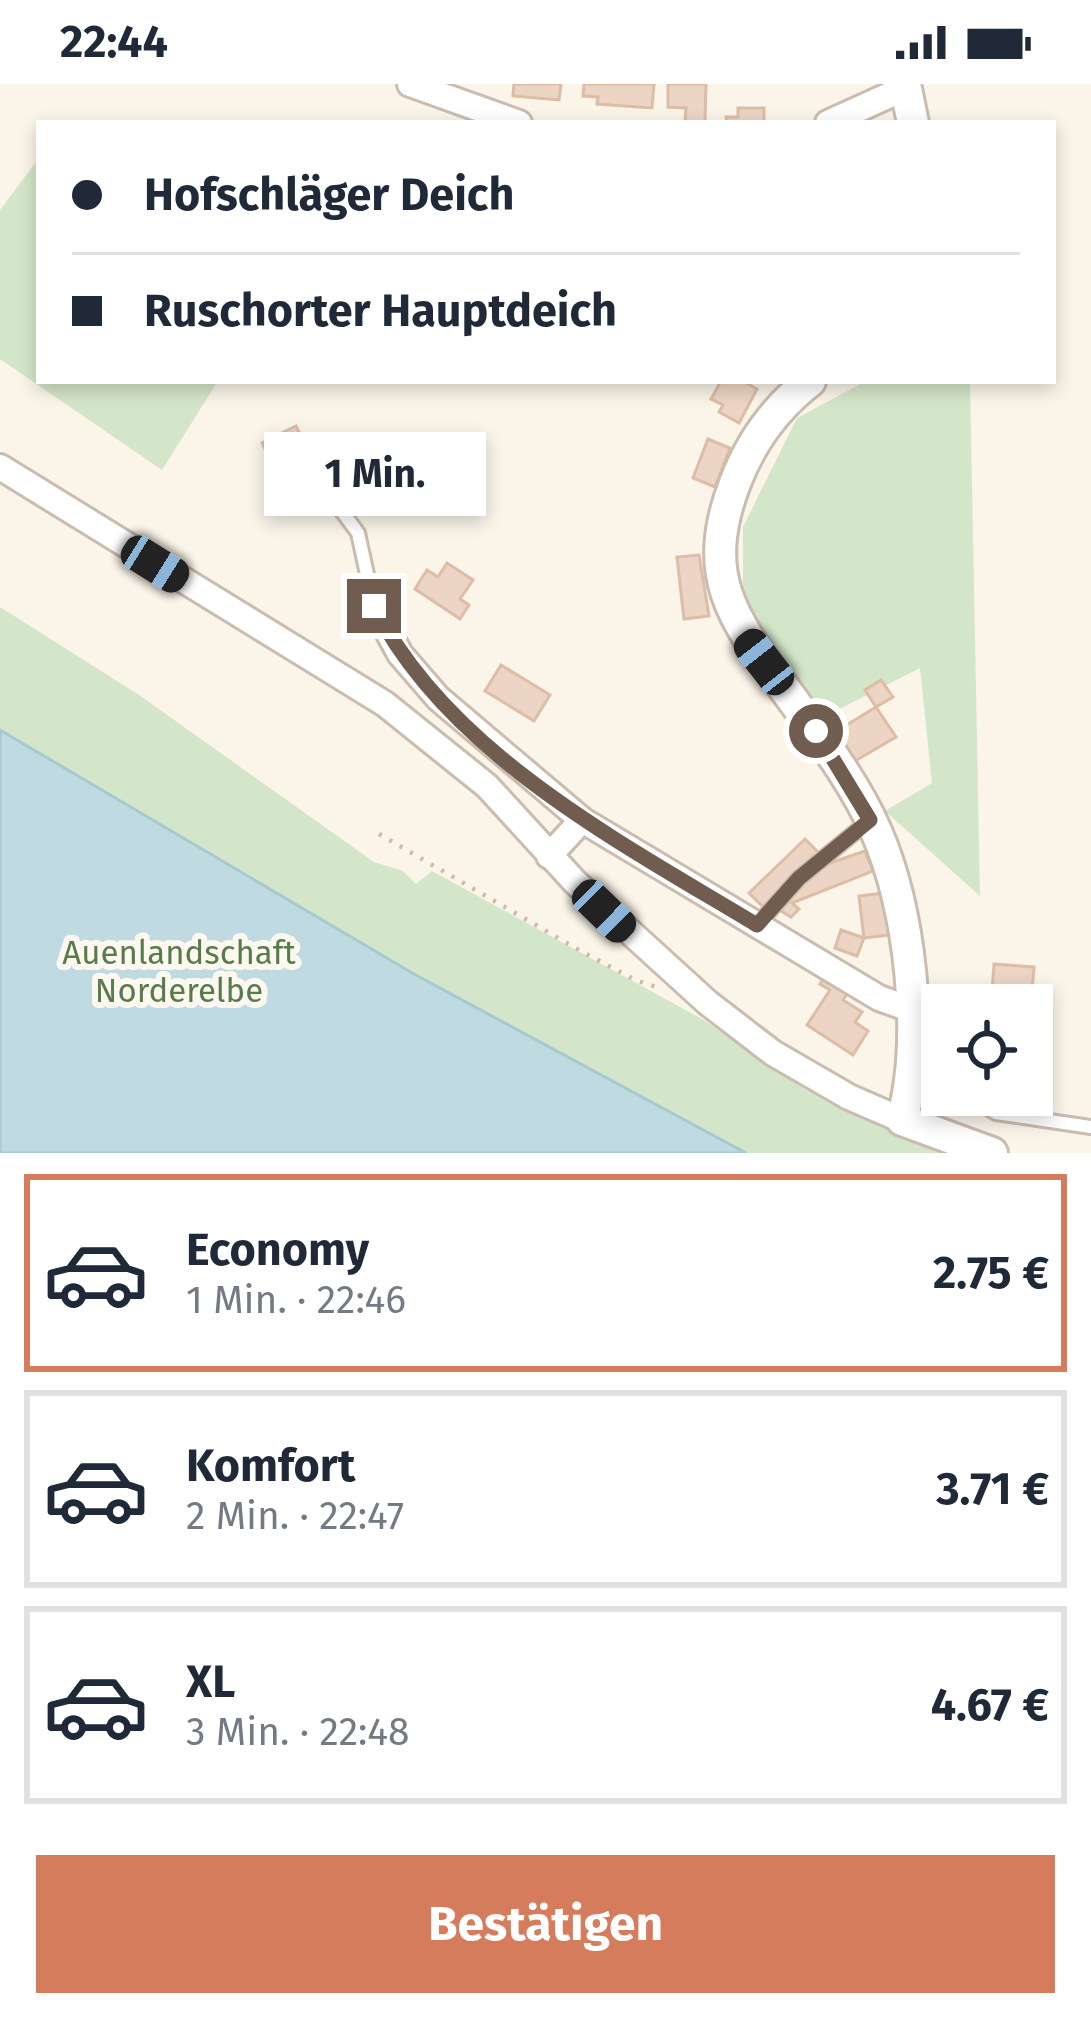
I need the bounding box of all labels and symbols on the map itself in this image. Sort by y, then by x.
callout: 1 Min. [263,432,485,516]
car [115,530,195,598]
route end [347,579,401,633]
car [728,623,800,701]
route start [789,704,843,758]
car [566,873,642,949]
park label: Auenlandschaft Norderelbe [62,933,296,1011]

